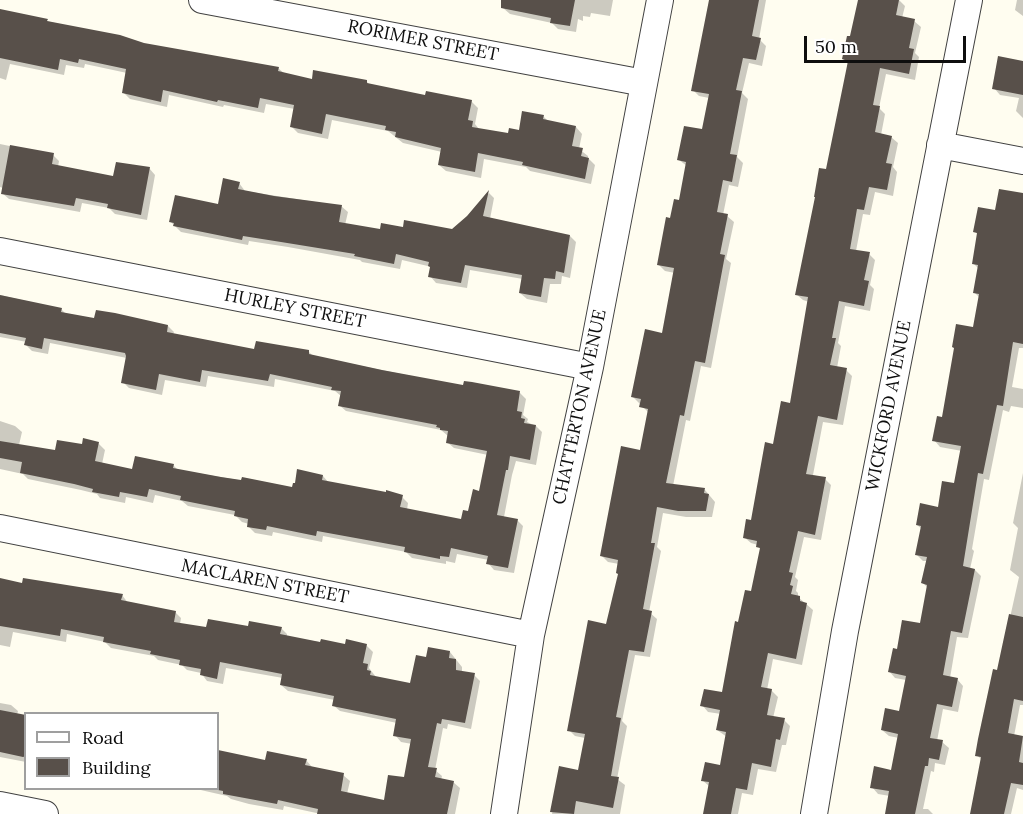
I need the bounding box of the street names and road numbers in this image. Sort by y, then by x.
street label: RORIMER STREET [346,16,500,66]
street label: HURLEY STREET [222,285,368,333]
street label: CHATTERTON AVENUE [549,307,611,507]
street label: WICKFORD AVENUE [862,319,916,493]
street label: MACLAREN STREET [179,555,351,609]

